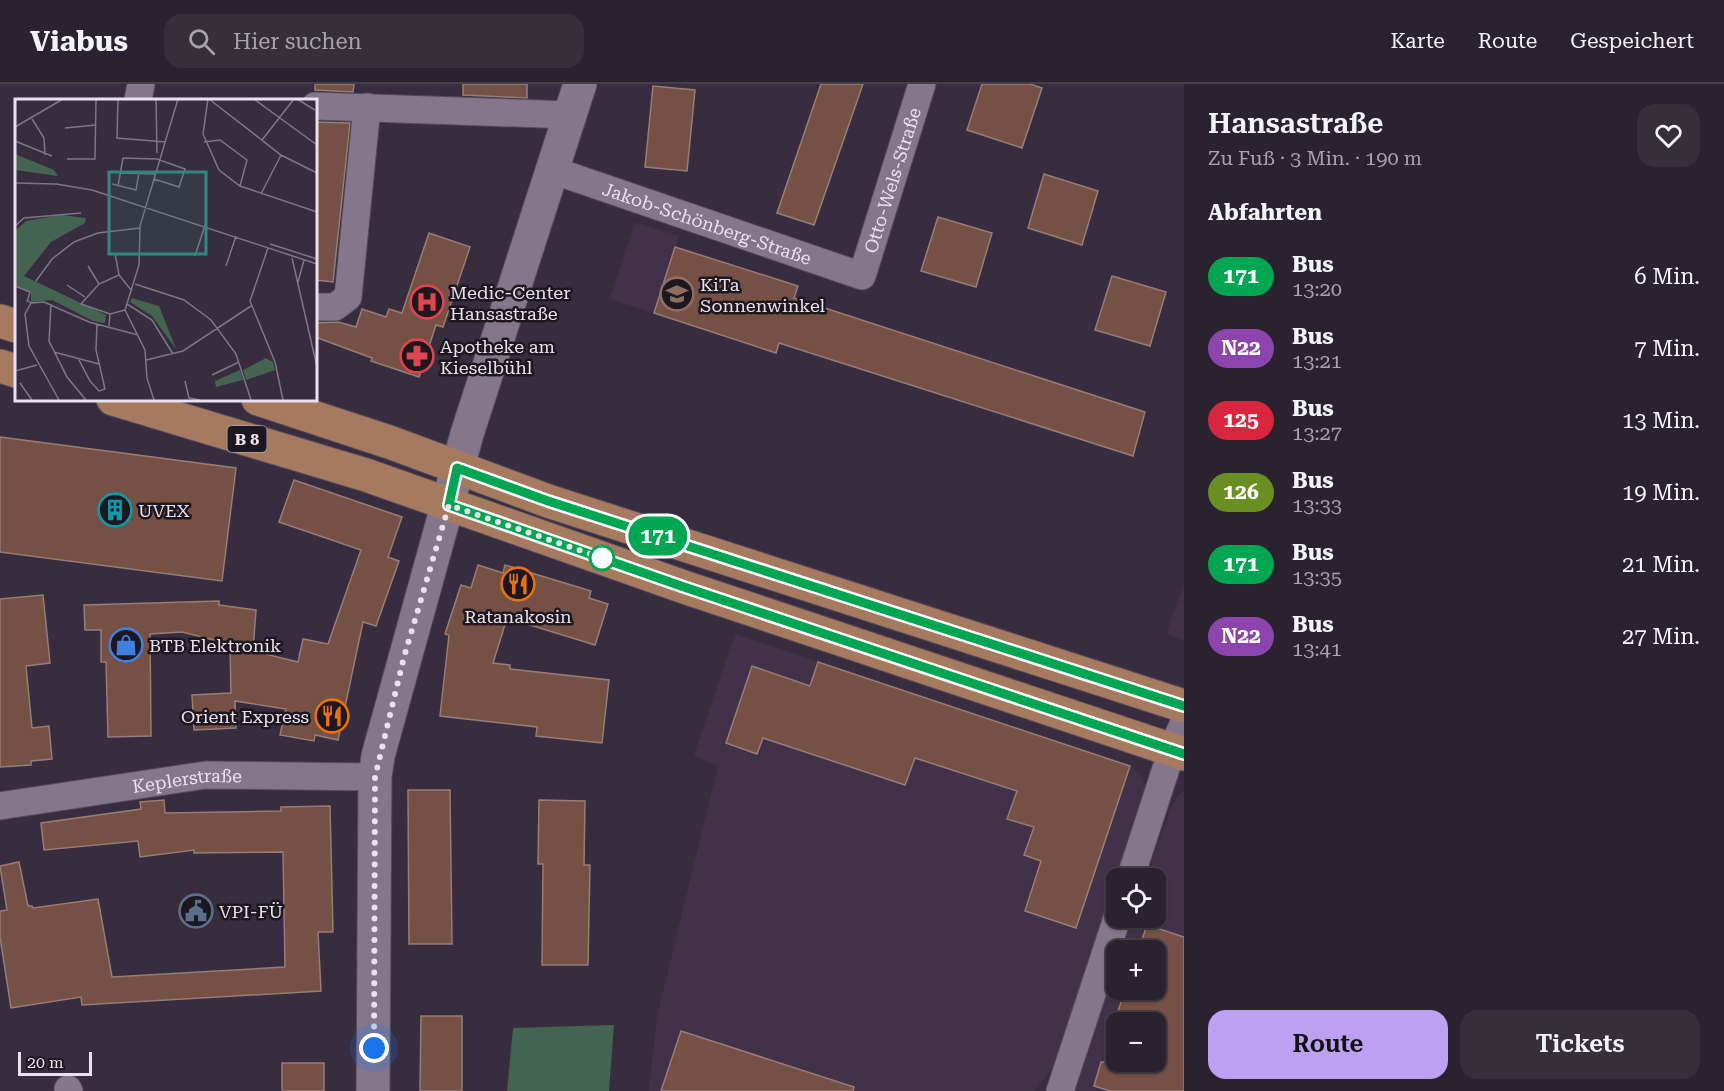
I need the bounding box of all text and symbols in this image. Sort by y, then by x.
search box [164,14,584,68]
text: Viabus [30,25,128,58]
icon: search [185,25,218,58]
text: Hier suchen [233,29,362,54]
text: Karte [1390,29,1445,53]
text: Route [1478,29,1537,53]
text: Gespeichert [1570,29,1694,53]
inset map [15,99,316,400]
button: heart [1637,104,1700,167]
street label: Otto-Wels-Straße [859,105,925,256]
text: Hansastraße [1208,107,1383,140]
text: Zu Fuß · 3 Min. · 190 m [1208,146,1422,170]
street label: Jakob-Schönberg-Straße [600,178,814,269]
text: Abfahrten [1208,200,1322,225]
text: Bus [1292,252,1334,277]
text: 171 [1223,264,1259,288]
text: 6 Min. [1634,264,1700,289]
place label: KiTa Sonnenwinkel [700,274,826,316]
school or university icon: KiTa Sonnenwinkel [659,276,695,312]
text: 13:20 [1292,277,1342,301]
place label: Medic-Center Hansastraße [450,282,571,324]
hospital icon: Medic-Center Hansastraße [409,284,445,320]
text: Bus [1292,324,1334,349]
place label: Apotheke am Kieselbühl [440,336,555,378]
text: N22 [1221,336,1261,360]
text: 7 Min. [1634,336,1700,361]
pharmacy icon: Apotheke am Kieselbühl [399,338,435,374]
text: 13:21 [1292,349,1342,373]
text: Bus [1292,396,1334,421]
text: 125 [1223,408,1259,432]
text: 13 Min. [1622,408,1700,433]
text: 13:27 [1292,421,1342,445]
road number: B 8 [228,426,266,452]
text: Bus [1292,468,1334,493]
text: 126 [1223,480,1259,504]
text: 19 Min. [1622,480,1700,505]
building icon: UVEX [97,492,133,528]
text: 13:33 [1292,493,1342,517]
place label: UVEX [138,500,190,521]
line badge: 171 [624,516,692,556]
text: 171 [640,524,676,548]
text: Bus [1292,540,1334,565]
unlabelled marker [589,545,615,571]
text: 171 [1223,552,1259,576]
text: 21 Min. [1622,552,1700,577]
text: 13:35 [1292,565,1342,589]
restaurant icon: Ratanakosin [500,566,536,602]
place label: Ratanakosin [464,606,572,627]
text: Bus [1292,612,1334,637]
text: N22 [1221,624,1261,648]
text: 27 Min. [1622,624,1700,649]
shop icon: BTB Elektronik [108,627,144,663]
place label: BTB Elektronik [149,635,281,656]
text: 13:41 [1292,637,1342,661]
restaurant icon: Orient Express [314,698,350,734]
place label: Orient Express [181,706,309,727]
street label: Keplerstraße [131,764,242,796]
map controls [1106,868,1166,1072]
button: locate [1106,868,1166,928]
public building icon: VPI-FÜ [178,893,214,929]
place label: VPI-FÜ [219,901,283,922]
button: + [1106,940,1166,1000]
button: Route [1208,1010,1448,1079]
button: Tickets [1460,1010,1700,1079]
button: − [1106,1012,1166,1072]
your location [359,1033,389,1063]
scale bar [18,1049,92,1076]
text: 20 m [27,1053,64,1072]

